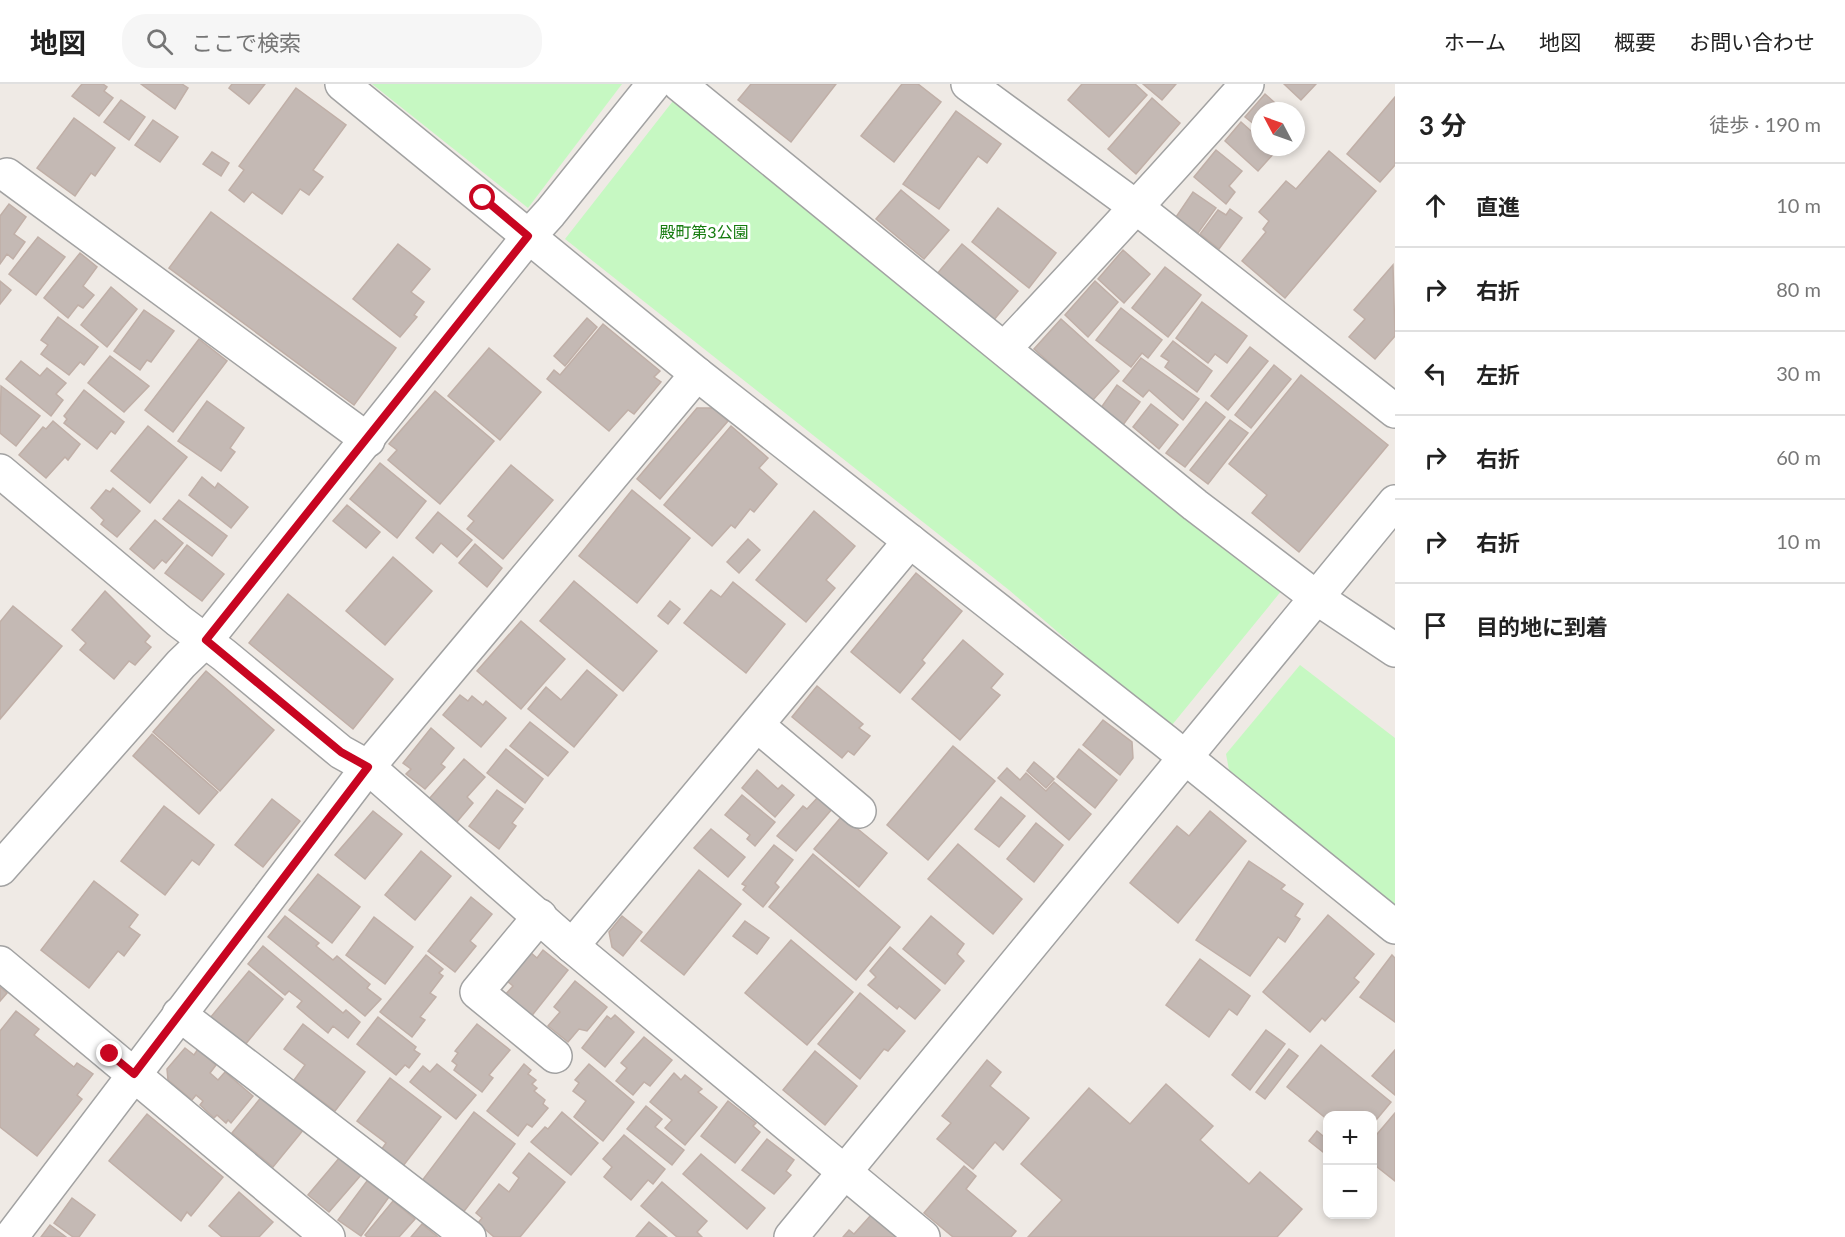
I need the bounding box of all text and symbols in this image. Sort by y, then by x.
search box [122,14,542,68]
text: 地図 [30,25,86,59]
icon: search [143,25,176,58]
text: ここで検索 [191,29,301,56]
text: ホーム [1444,29,1506,54]
text: 地図 [1539,29,1581,54]
text: 概要 [1614,29,1656,54]
text: お問い合わせ [1689,29,1815,54]
north arrow [1251,102,1305,156]
text: 3 分 [1419,109,1466,141]
text: 徒歩 · 190 m [1709,112,1821,136]
route start [469,184,495,210]
icon: ahead [1419,189,1452,222]
text: 直進 [1476,193,1520,220]
text: 10 m [1776,193,1821,217]
park label: 殿町第3公園 [659,222,749,241]
icon: right [1419,273,1452,306]
text: 右折 [1476,277,1520,304]
text: 80 m [1776,277,1821,301]
icon: left [1419,357,1452,390]
text: 左折 [1476,361,1520,388]
text: 30 m [1776,361,1821,385]
icon: right [1419,441,1452,474]
text: 右折 [1476,445,1520,472]
text: 60 m [1776,445,1821,469]
icon: right [1419,525,1452,558]
text: 右折 [1476,529,1520,556]
text: 10 m [1776,529,1821,553]
icon: arrive [1419,609,1452,642]
text: 目的地に到着 [1476,613,1608,640]
route end [96,1040,122,1066]
map controls [1323,1111,1377,1219]
button: + [1323,1111,1377,1165]
button: − [1323,1165,1377,1219]

